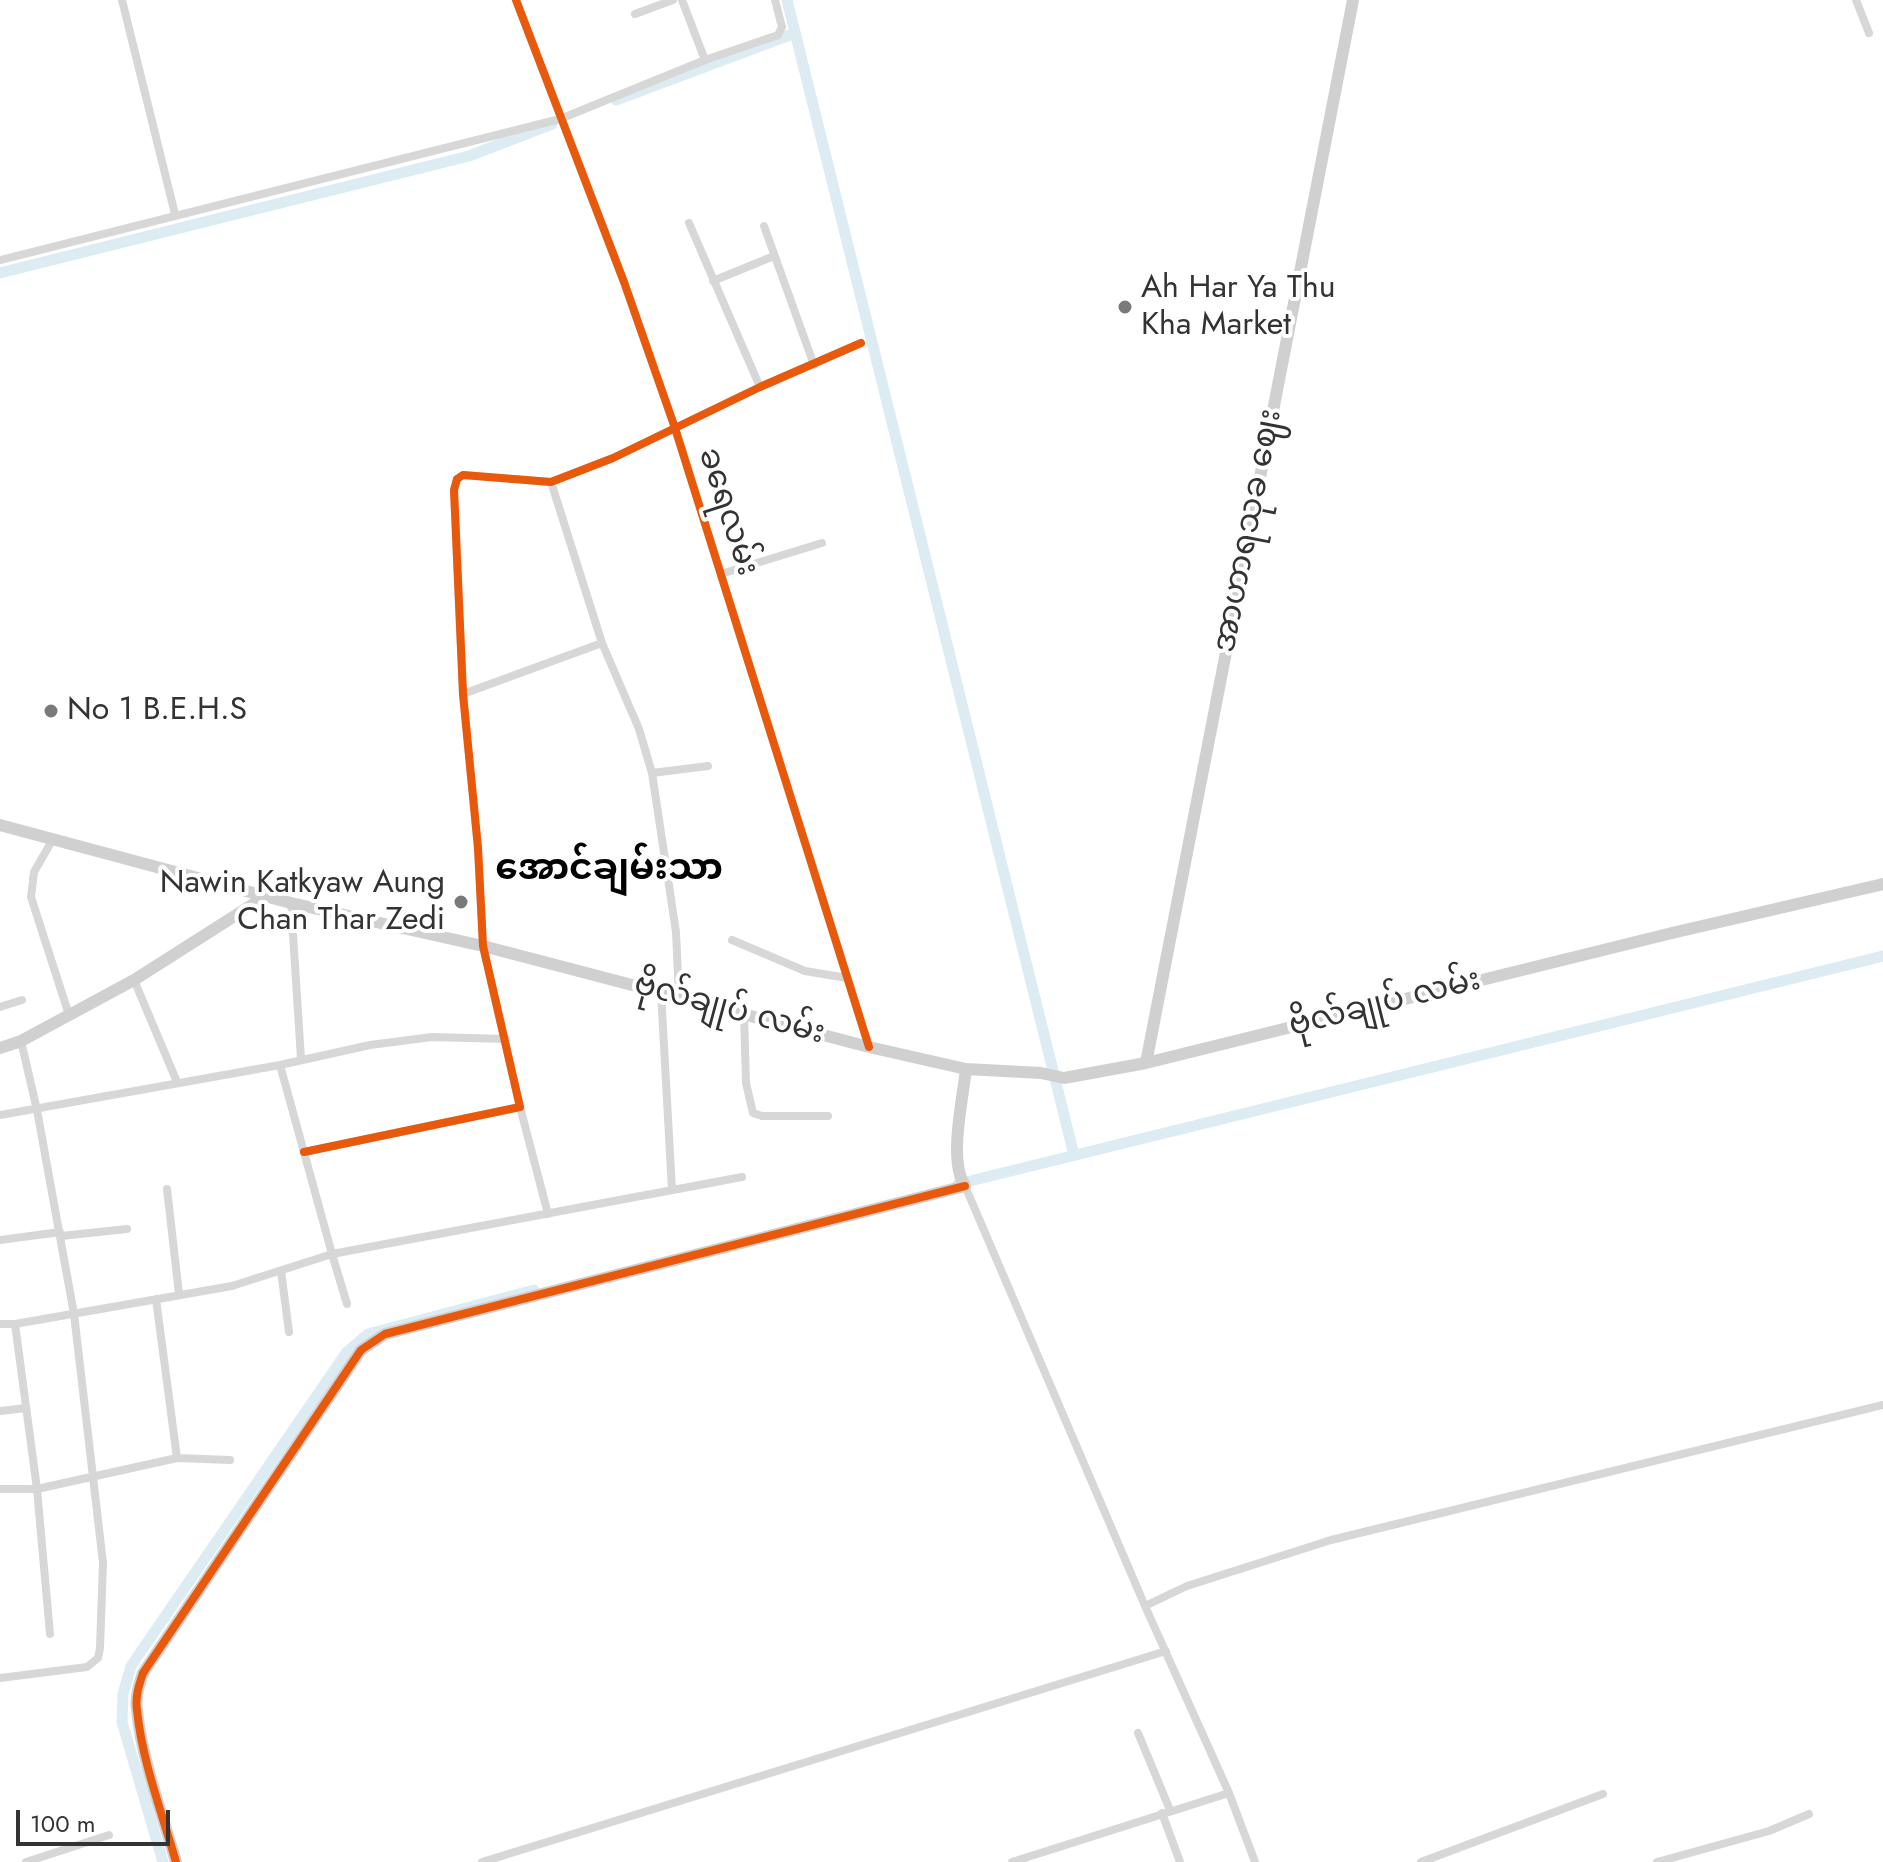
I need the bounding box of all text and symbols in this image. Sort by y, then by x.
place label: Ah Har Ya Thu Kha Market [1141,270,1336,345]
marker: Ah Har Ya Thu Kha Market [1116,298,1134,316]
street label: အာဟာရသုခ ဈေး [1207,406,1291,656]
street label: ခရေလမ်း [688,443,766,581]
place label: No 1 B.E.H.S [67,692,247,730]
marker: No 1 B.E.H.S [42,702,60,720]
district label: အောင်ချမ်းသာ [495,848,723,892]
place label: Nawin Katkyaw Aung Chan Thar Zedi [160,865,445,940]
marker: Nawin Katkyaw Aung Chan Thar Zedi [452,893,470,911]
street label: ဗိုလ်ချုပ် လမ်း [1285,962,1485,1046]
street label: ဗိုလ်ချုပ် လမ်း [629,966,829,1054]
scale bar [20,1794,174,1844]
text: 100 m [30,1806,96,1841]

